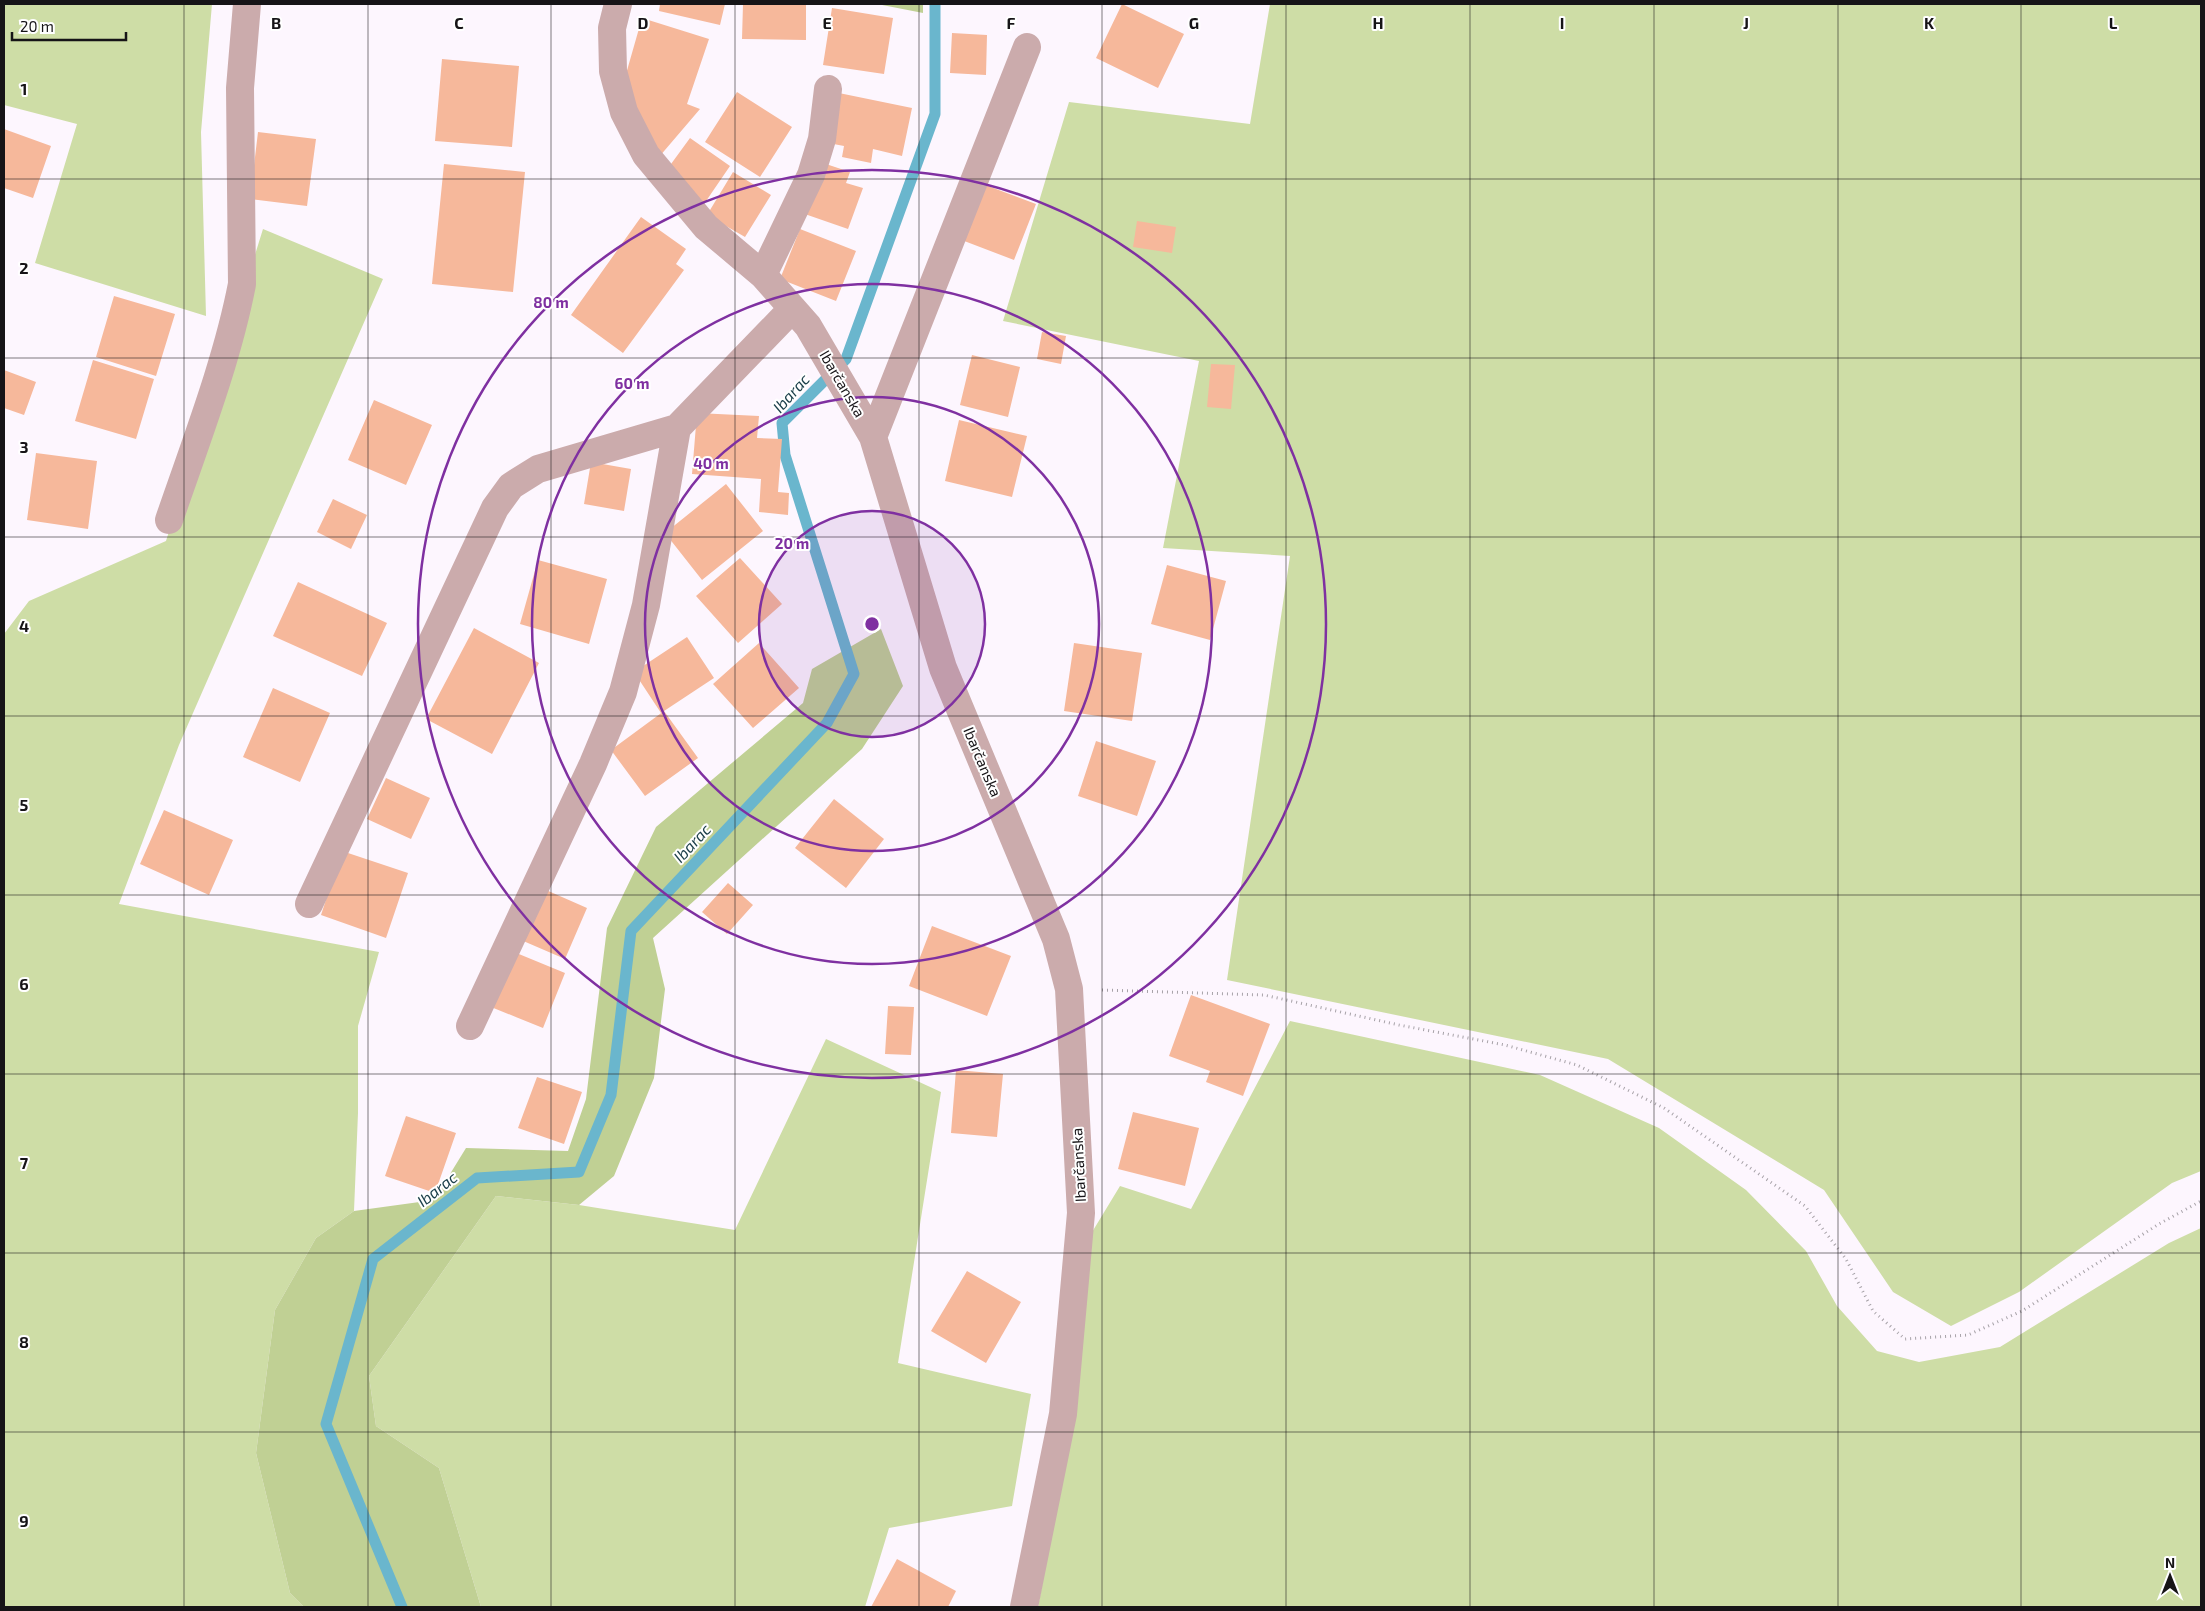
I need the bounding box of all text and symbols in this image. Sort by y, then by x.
scale bar [12,10,126,42]
text: B [271,13,281,32]
text: C [454,13,464,32]
text: D [638,13,649,32]
text: E [822,13,832,32]
text: F [1007,13,1016,32]
text: G [1189,13,1199,32]
text: H [1372,13,1384,32]
text: I [1560,13,1564,32]
text: J [1743,13,1749,32]
text: K [1924,13,1935,32]
text: L [2109,13,2118,32]
text: 20 m [20,17,54,35]
text: 1 [21,79,27,98]
text: 2 [19,258,29,277]
text: 80 m [533,293,569,311]
street label: Ibarčanska [816,347,869,420]
water label: Ibarac [768,369,813,416]
text: 60 m [615,374,649,392]
text: 3 [19,437,29,456]
text: 40 m [693,454,729,472]
text: 20 m [775,534,809,552]
centre of rings [863,615,881,633]
text: 4 [19,616,29,635]
street label: Ibarčanska [960,724,1006,799]
text: 5 [20,795,29,814]
water label: Ibarac [669,819,714,866]
text: 6 [19,974,29,993]
street label: Ibarčanska [1067,1127,1089,1203]
text: 7 [20,1153,29,1172]
water label: Ibarac [413,1167,461,1210]
text: 8 [19,1332,29,1351]
text: 9 [19,1511,29,1530]
north arrow [2145,1551,2195,1601]
text: N [2165,1554,2175,1571]

